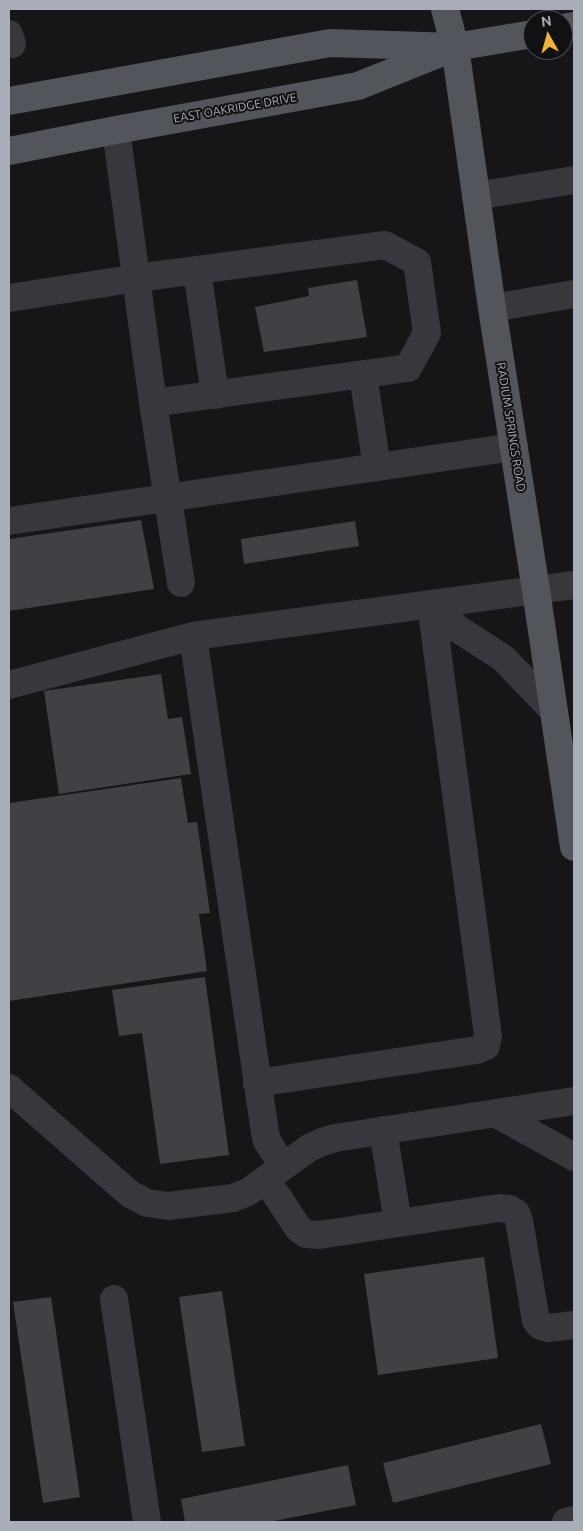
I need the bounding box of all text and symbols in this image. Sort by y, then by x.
north arrow [523,10,573,60]
text: N [540,13,552,30]
street label: EAST OAKRIDGE DRIVE [172,90,298,126]
street label: RADIUM SPRINGS ROAD [494,361,528,493]

